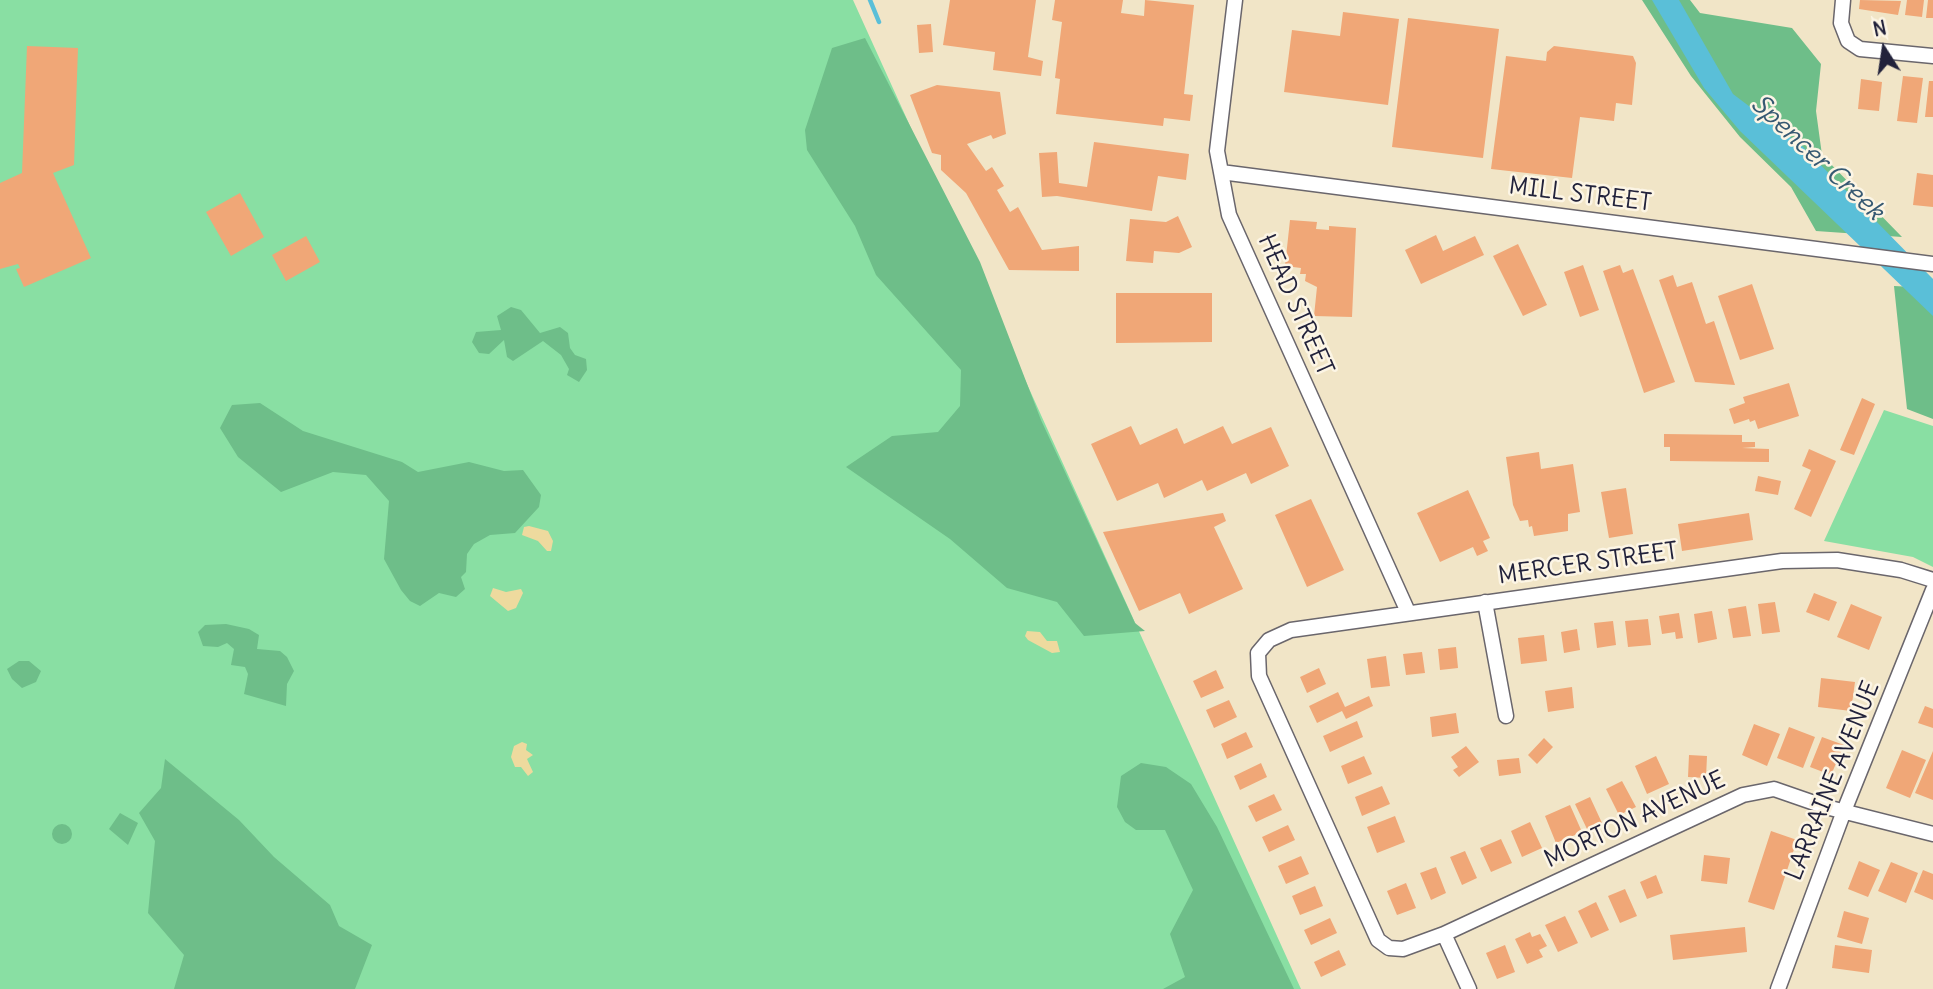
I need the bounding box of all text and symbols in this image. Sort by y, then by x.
north arrow [1849,14,1919,84]
text: N [1871,15,1889,42]
water label: Spencer Creek [1744,89,1890,227]
street label: MILL STREET [1507,172,1653,218]
street label: HEAD STREET [1251,230,1339,380]
street label: MERCER STREET [1496,537,1680,591]
street label: LARRAINE AVENUE [1780,677,1886,885]
street label: MORTON AVENUE [1540,765,1730,875]

